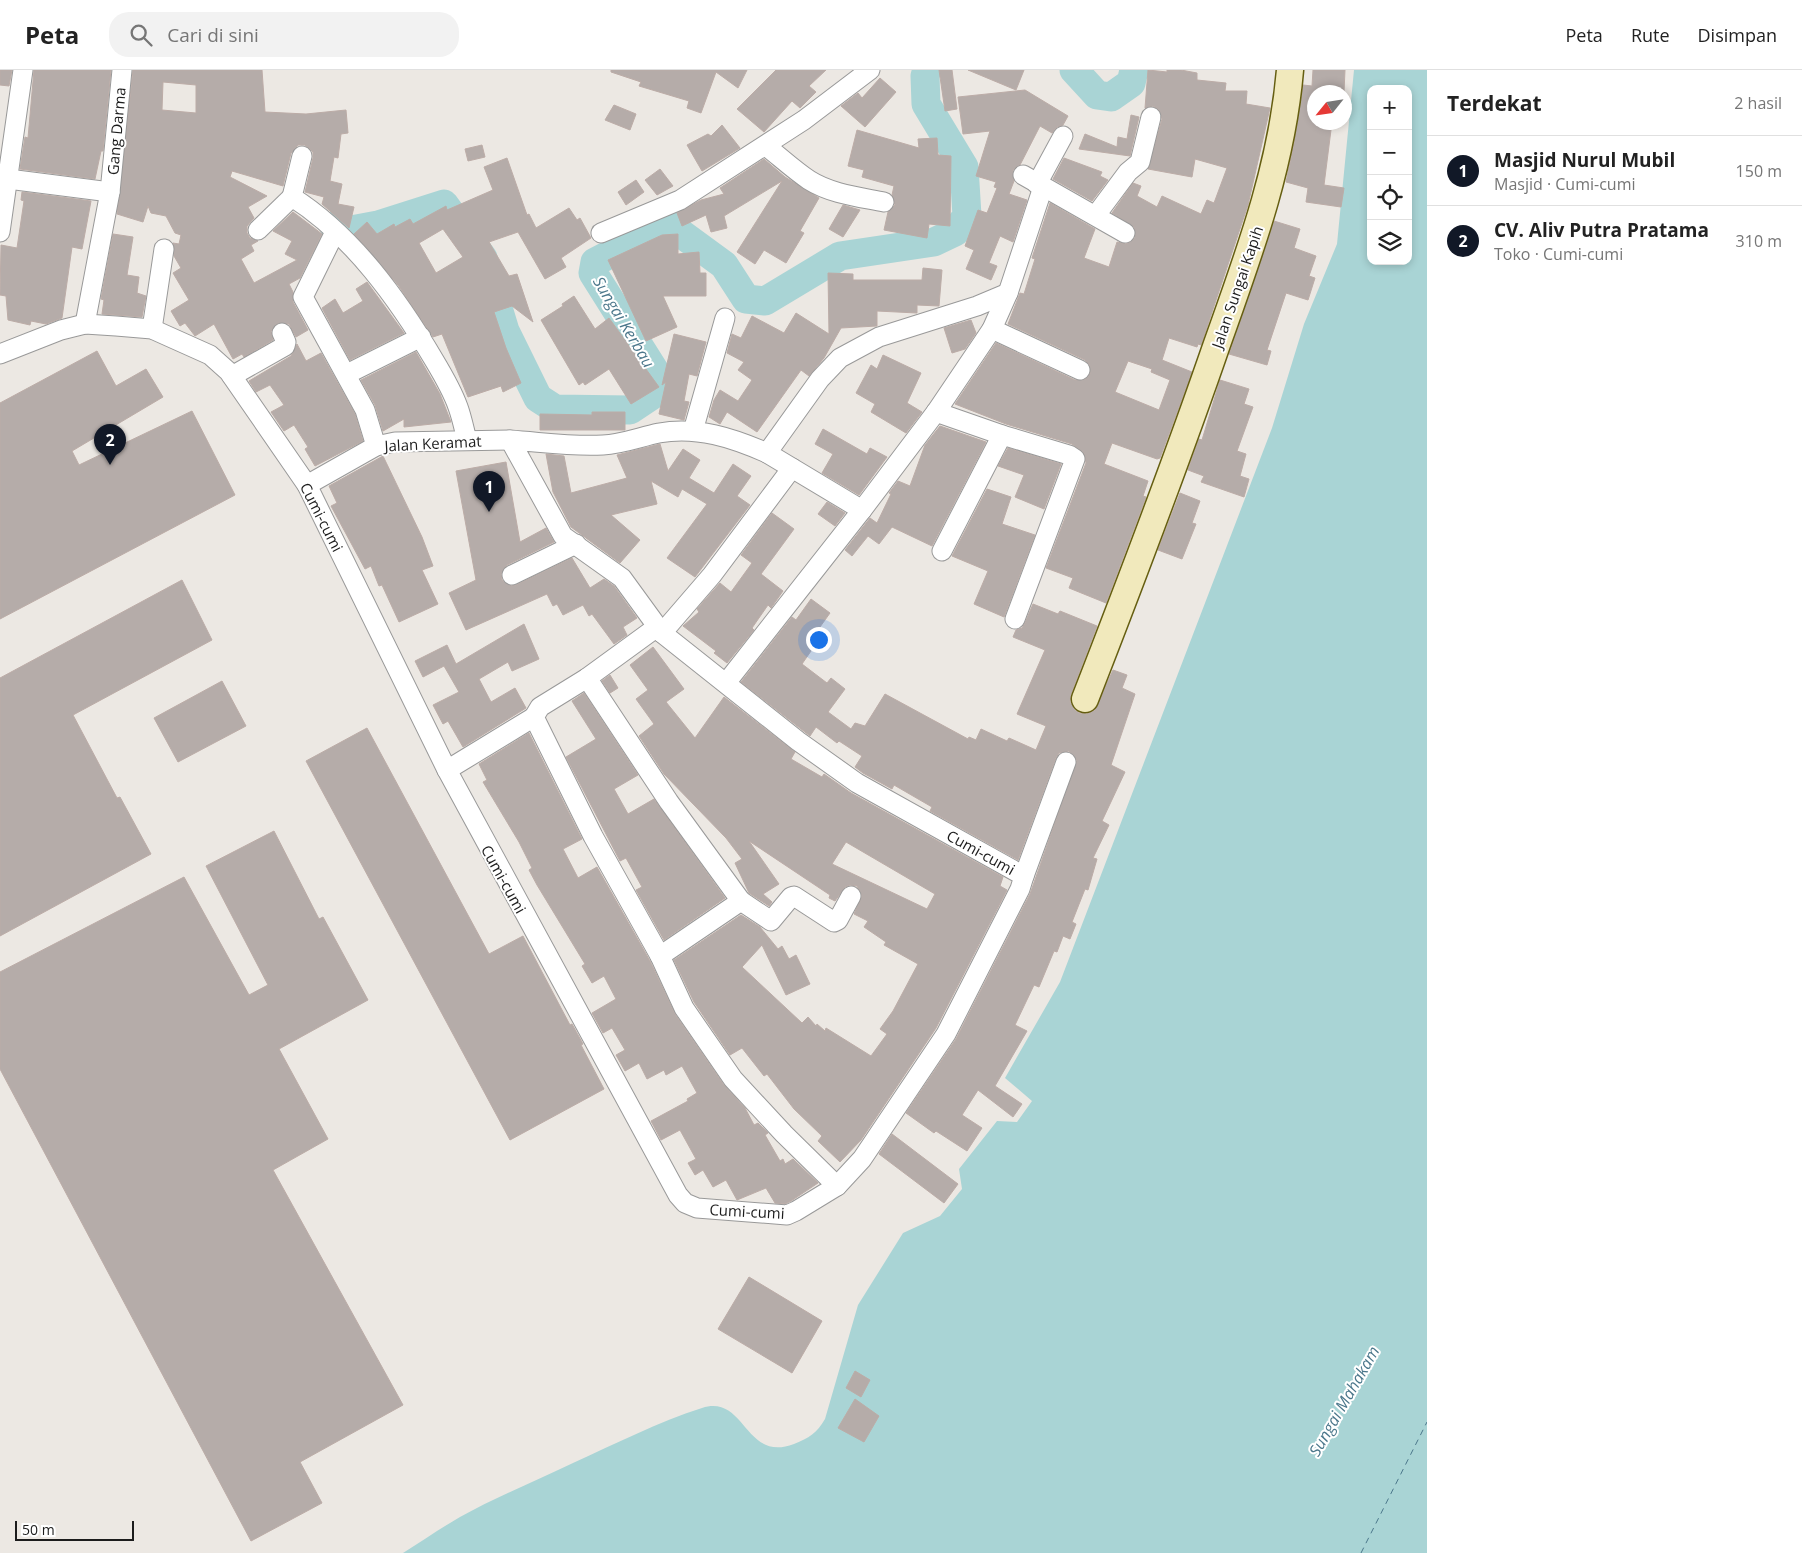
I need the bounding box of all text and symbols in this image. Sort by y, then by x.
search box [109,12,459,57]
text: Peta [25,18,79,51]
icon: search [127,21,155,49]
text: Cari di sini [167,22,259,48]
text: Peta [1566,23,1603,47]
text: Rute [1631,23,1670,47]
text: Disimpan [1698,23,1777,47]
north arrow [1307,85,1352,130]
map controls [1367,85,1412,265]
button: + [1367,85,1412,130]
street label: Gang Darma [102,86,130,176]
text: Terdekat [1447,89,1542,117]
text: 2 hasil [1734,92,1782,114]
button: − [1367,130,1412,175]
text: Masjid Nurul Mubil [1494,147,1675,173]
text: 1 [1458,160,1468,182]
text: 150 m [1736,160,1782,182]
text: Masjid · Cumi-cumi [1494,173,1636,195]
button: locate [1367,175,1412,220]
text: CV. Aliv Putra Pratama [1494,217,1709,243]
button: layers [1367,220,1412,265]
street label: Jalan Sungai Kapih [1206,223,1267,353]
text: 2 [1458,230,1468,252]
text: 310 m [1736,230,1782,252]
text: Toko · Cumi-cumi [1494,243,1623,265]
water label: Sungai Kerbau [588,272,660,372]
pin: 2 [94,424,126,465]
street label: Jalan Keramat [382,430,482,456]
pin: 1 [473,471,505,512]
street label: Cumi-cumi [296,479,348,555]
your location [806,627,832,653]
street label: Cumi-cumi [943,825,1019,879]
street label: Cumi-cumi [477,841,531,917]
street label: Cumi-cumi [709,1199,785,1223]
water label: Sungai Mahakam [1304,1342,1384,1460]
scale bar [15,1518,134,1541]
text: 50 m [22,1520,55,1539]

